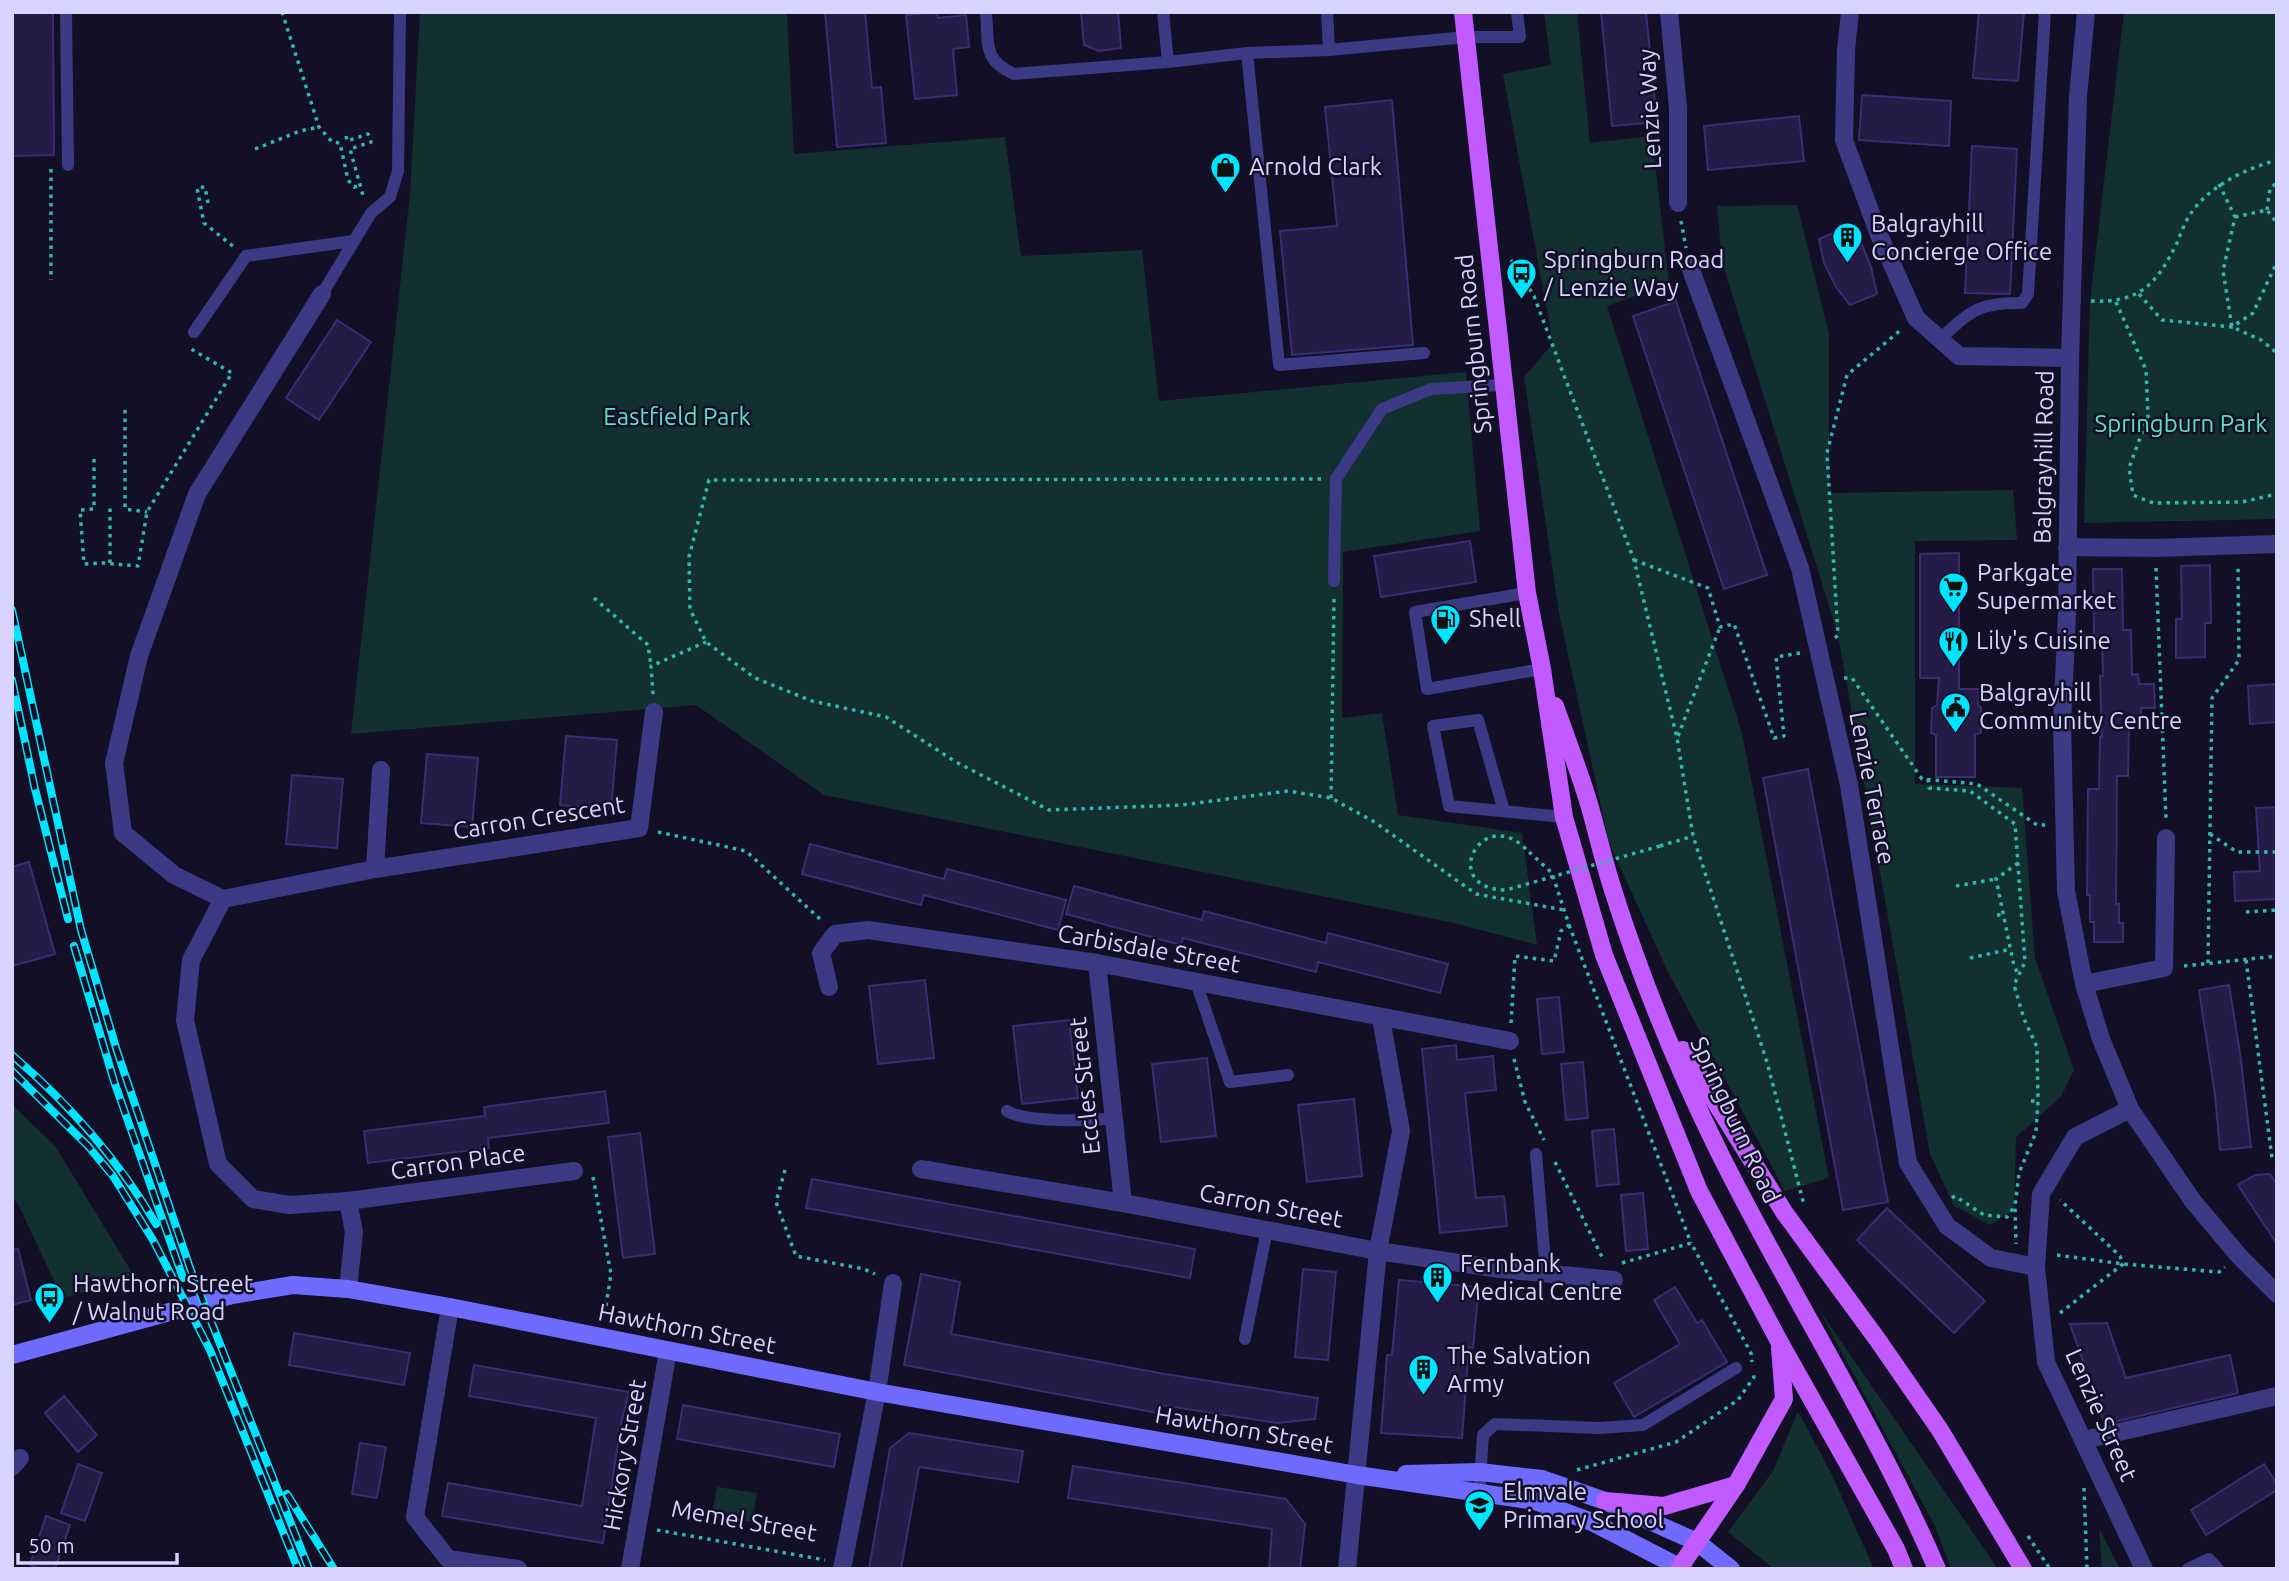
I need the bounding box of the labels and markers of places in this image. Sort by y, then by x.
shop icon: Arnold Clark [1209,150,1243,194]
place label: Arnold Clark [1249,153,1382,180]
place label: Balgrayhill Concierge Office [1871,210,2052,265]
building icon: Balgrayhill Concierge Office [1831,221,1865,265]
place label: Springburn Road / Lenzie Way [1543,246,1724,301]
bus stop icon: Springburn Road / Lenzie Way [1504,257,1538,301]
place label: Parkgate Supermarket [1977,559,2117,614]
supermarket icon: Parkgate Supermarket [1937,570,1971,614]
fuel station icon: Shell [1429,602,1463,646]
place label: Shell [1469,605,1521,632]
restaurant icon: Lily's Cuisine [1936,624,1970,668]
place label: Lily's Cuisine [1976,627,2111,654]
place label: Balgrayhill Community Centre [1979,679,2182,734]
public building icon: Balgrayhill Community Centre [1939,690,1973,734]
place label: Fernbank Medical Centre [1460,1250,1623,1305]
building icon: Fernbank Medical Centre [1420,1261,1454,1305]
place label: Hawthorn Street / Walnut Road [72,1270,254,1325]
bus stop icon: Hawthorn Street / Walnut Road [33,1281,67,1325]
place label: The Salvation Army [1447,1342,1591,1397]
building icon: The Salvation Army [1407,1353,1441,1397]
place label: Elmvale Primary School [1503,1478,1664,1533]
school or university icon: Elmvale Primary School [1463,1489,1497,1533]

